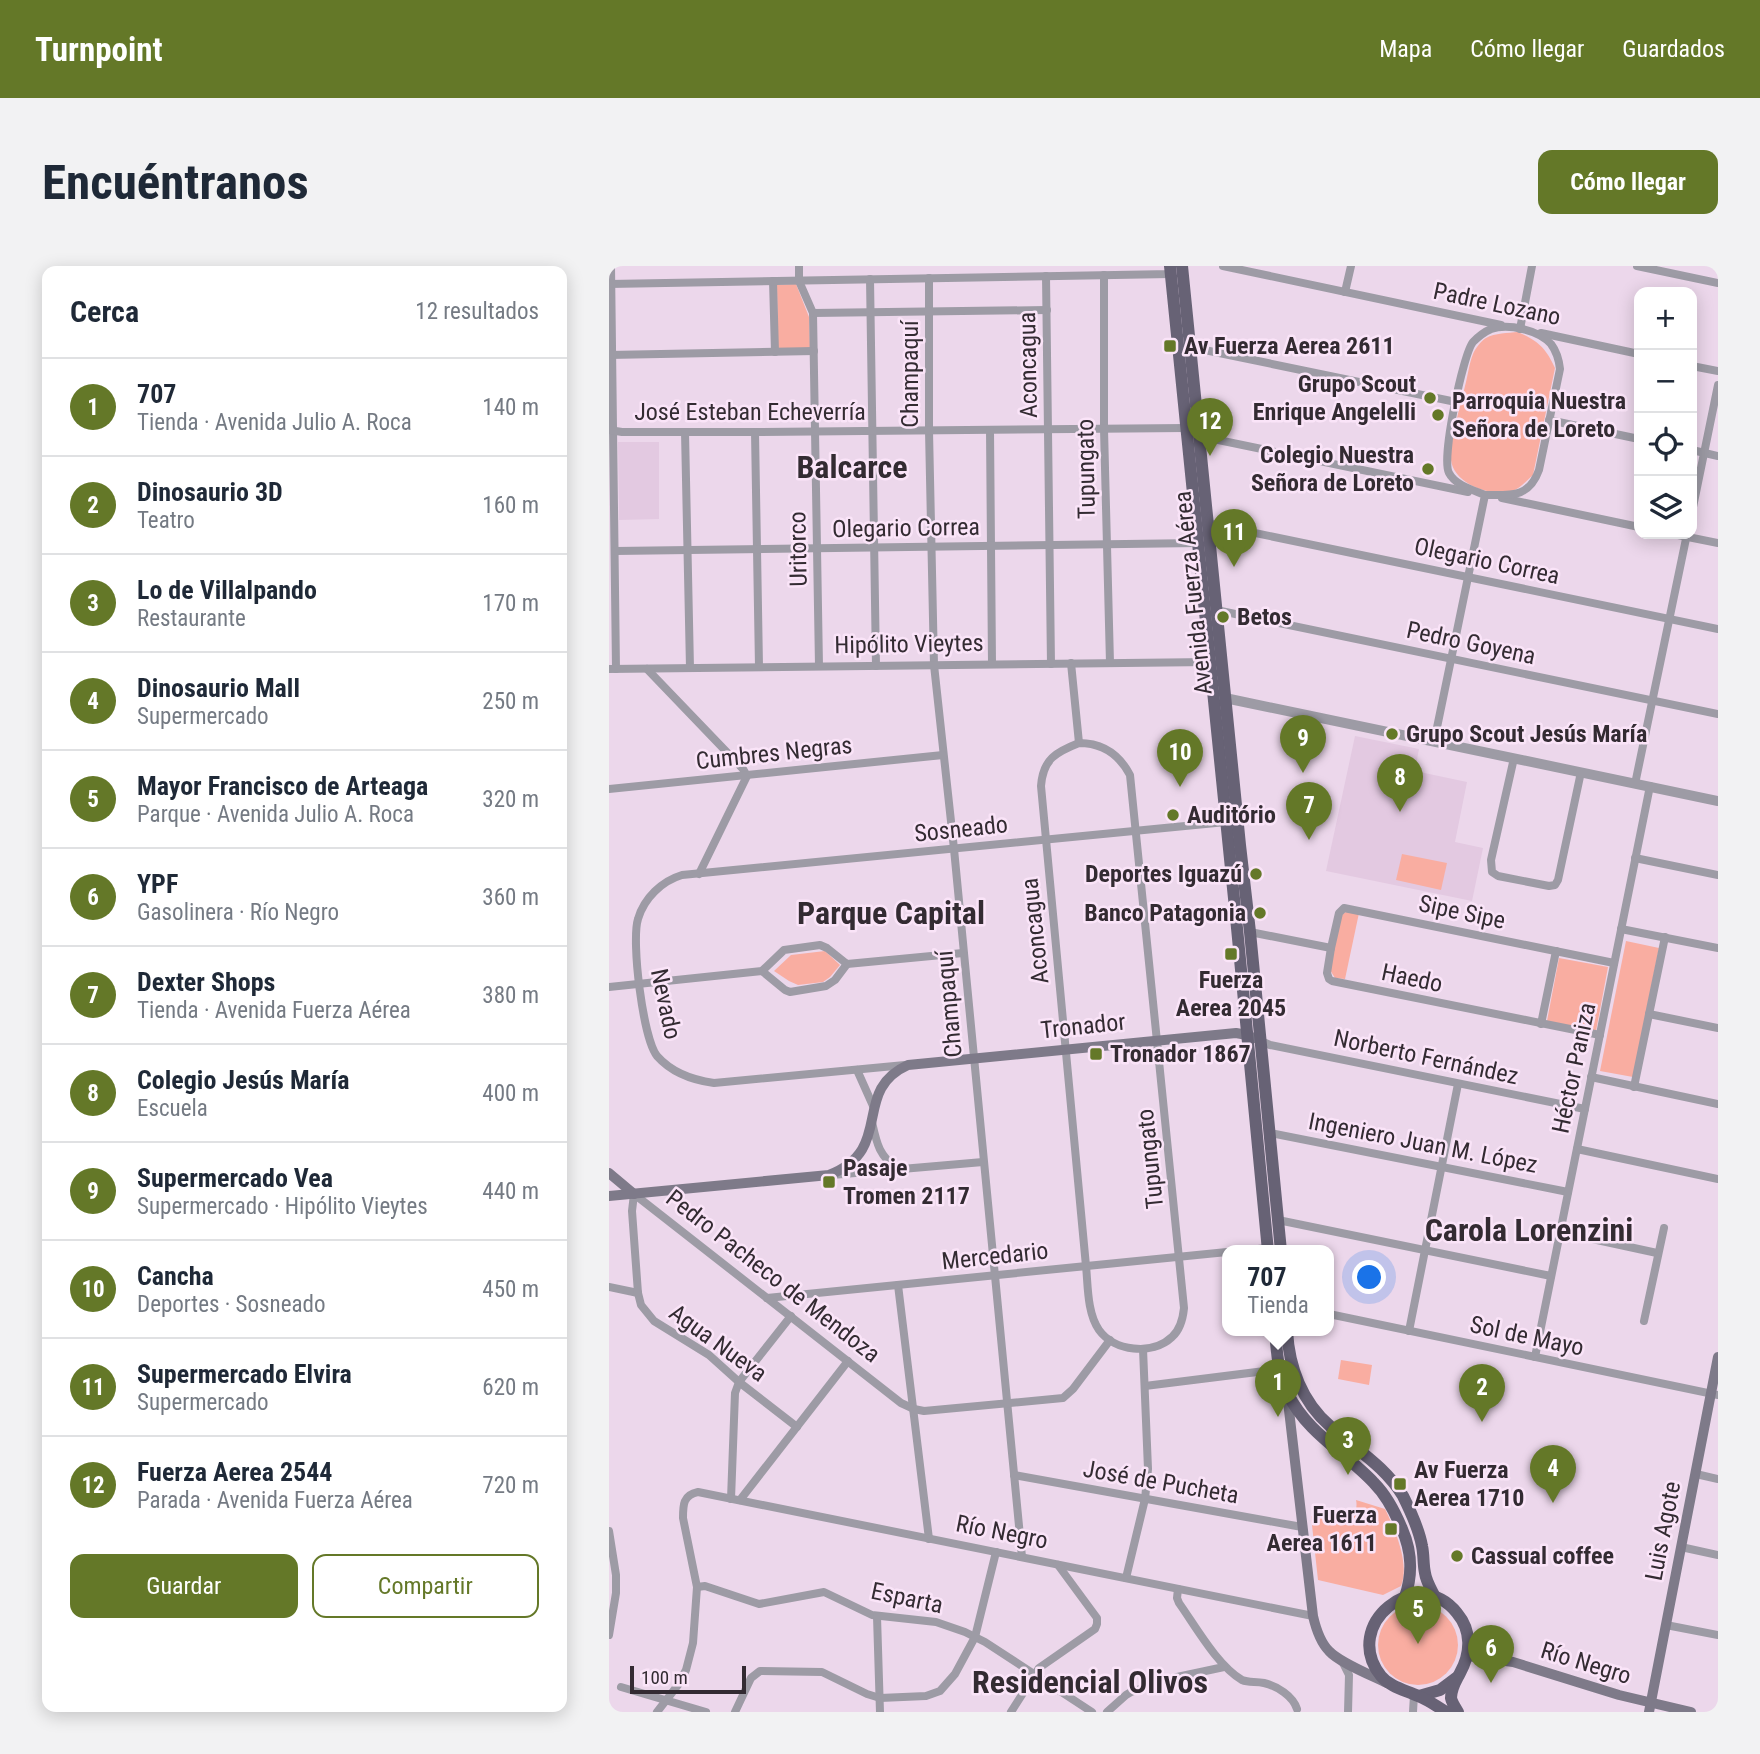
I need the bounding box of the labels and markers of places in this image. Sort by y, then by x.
place label: Av Fuerza Aerea 2611 [1184,332,1395,360]
marker: Av Fuerza Aerea 2611 [1162,338,1178,354]
place label: Grupo Scout Enrique Angelelli [1253,370,1416,426]
place label: Parroquia Nuestra Señora de Loreto [1452,387,1626,443]
marker: Grupo Scout Enrique Angelelli [1422,390,1438,406]
pin: 12 [1187,398,1233,456]
marker: Parroquia Nuestra Señora de Loreto [1430,407,1446,423]
place label: Colegio Nuestra Señora de Loreto [1251,441,1414,497]
marker: Colegio Nuestra Señora de Loreto [1420,461,1436,477]
pin: 11 [1211,509,1257,567]
place label: Betos [1237,603,1292,631]
marker: Betos [1215,609,1231,625]
pin: 9 [1280,715,1326,773]
place label: Grupo Scout Jesús María [1406,720,1647,748]
marker: Grupo Scout Jesús María [1384,726,1400,742]
pin: 10 [1157,729,1203,787]
pin: 8 [1377,754,1423,812]
pin: 7 [1286,782,1332,840]
place label: Auditório [1187,801,1276,829]
marker: Auditório [1165,807,1181,823]
place label: Deportes Iguazú [1085,860,1242,888]
marker: Deportes Iguazú [1248,866,1264,882]
place label: Banco Patagonia [1084,899,1246,927]
marker: Banco Patagonia [1252,905,1268,921]
marker: Fuerza Aerea 2045 [1223,946,1239,962]
place label: Fuerza Aerea 2045 [1176,966,1286,1022]
place label: Tronador 1867 [1110,1040,1251,1068]
marker: Tronador 1867 [1088,1046,1104,1062]
place label: Pasaje Tromen 2117 [843,1154,970,1210]
marker: Pasaje Tromen 2117 [821,1174,837,1190]
pin: 1 [1255,1359,1301,1417]
pin: 2 [1459,1364,1505,1422]
pin: 3 [1325,1417,1371,1475]
pin: 4 [1530,1445,1576,1503]
place label: Av Fuerza Aerea 1710 [1414,1456,1524,1512]
marker: Av Fuerza Aerea 1710 [1392,1476,1408,1492]
place label: Fuerza Aerea 1611 [1267,1501,1377,1557]
marker: Fuerza Aerea 1611 [1383,1521,1399,1537]
place label: Cassual coffee [1471,1542,1614,1570]
marker: Cassual coffee [1449,1548,1465,1564]
pin: 5 [1395,1586,1441,1644]
pin: 6 [1468,1625,1514,1683]

